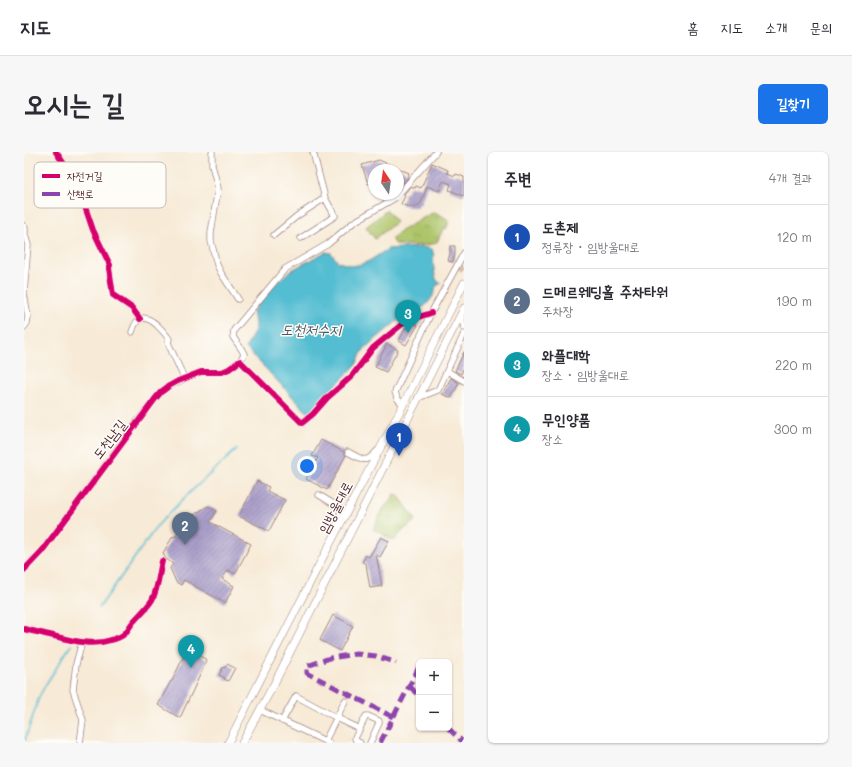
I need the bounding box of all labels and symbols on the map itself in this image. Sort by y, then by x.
legend [34,162,166,208]
north arrow [368,164,404,200]
text: 자전거길 [67,168,103,183]
text: 산책로 [67,186,94,201]
pin: 3 [395,300,421,333]
water label: 도천저수지 [281,319,343,339]
street label: 도천남길 [88,415,131,463]
pin: 1 [386,423,412,456]
your location [297,456,317,476]
street label: 임방울대로 [313,478,357,536]
pin: 2 [172,512,198,545]
pin: 4 [178,635,204,668]

